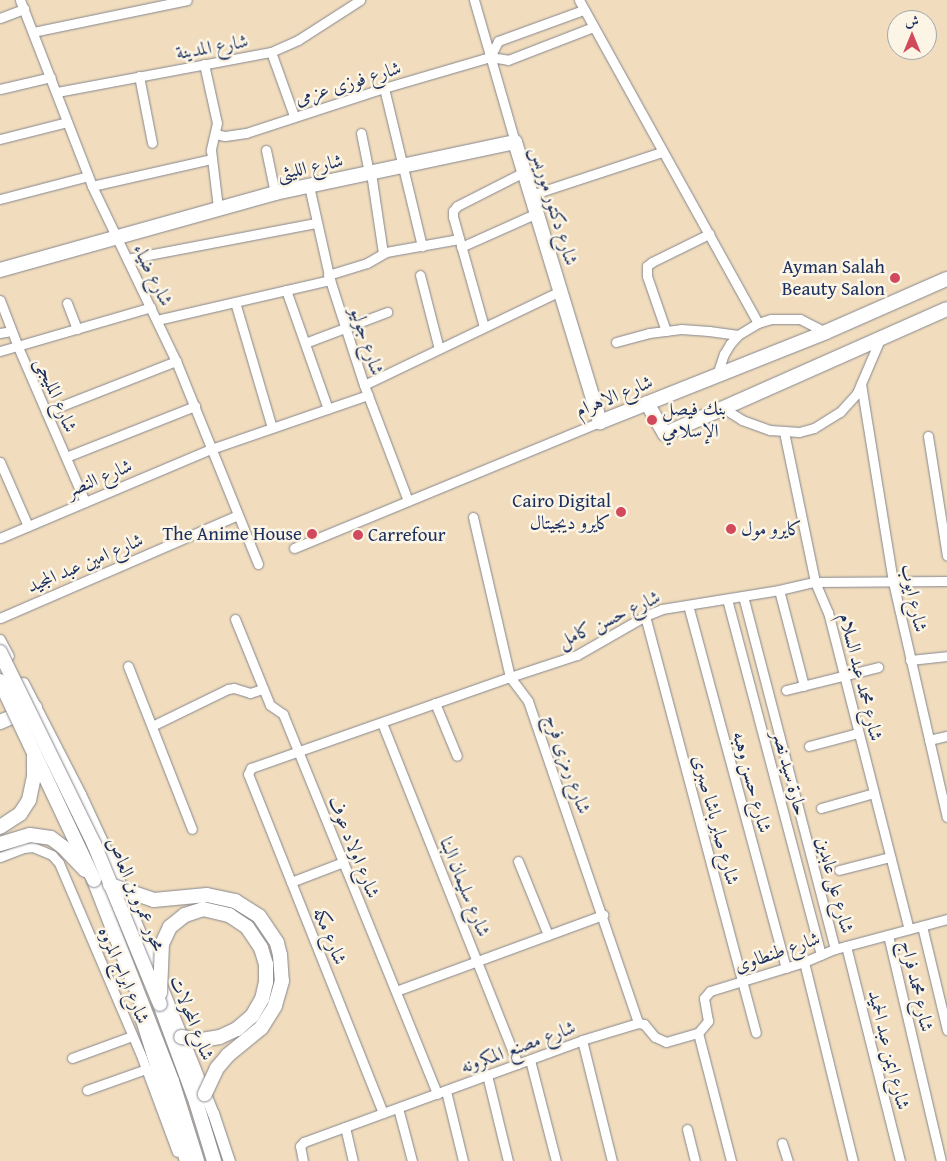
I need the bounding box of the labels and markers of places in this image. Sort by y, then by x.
place label: Ayman Salah Beauty Salon [782,256,885,300]
marker: Ayman Salah Beauty Salon [889,272,901,284]
place label: بنك فيصل الإسلامي [662,398,726,442]
marker: بنك فيصل الإسلامي [646,414,658,426]
place label: Cairo Digital كايرو ديجيتال [512,490,611,534]
marker: Cairo Digital كايرو ديجيتال [615,506,627,518]
place label: كايرو مول [741,518,802,540]
place label: The Anime House [162,523,302,545]
marker: كايرو مول [725,523,737,535]
place label: Carrefour [368,524,445,546]
marker: The Anime House [306,528,318,540]
marker: Carrefour [352,529,364,541]

